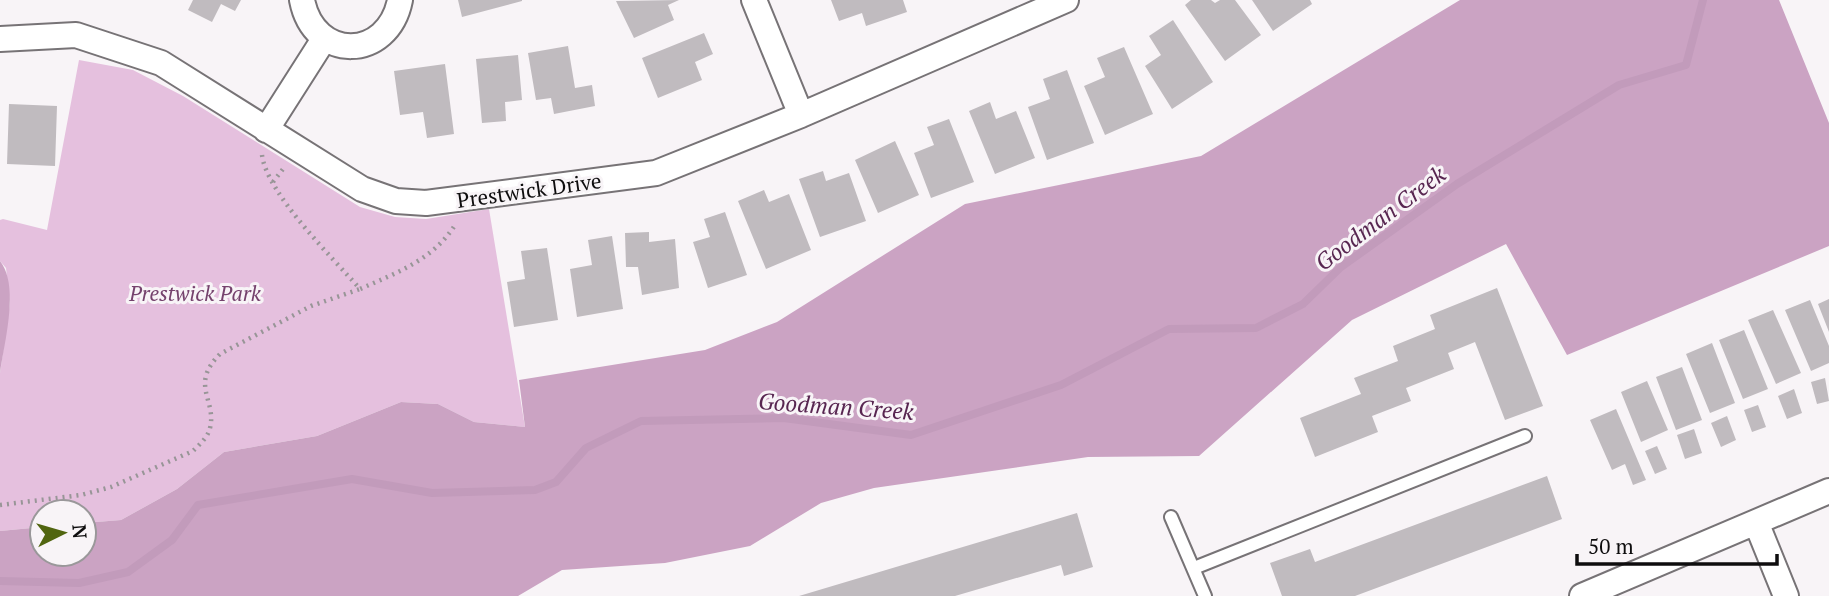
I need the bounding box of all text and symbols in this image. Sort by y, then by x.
water label: Goodman Creek [1308,158,1452,277]
street label: Prestwick Drive [455,166,603,214]
park label: Prestwick Park [128,279,262,307]
water label: Goodman Creek [757,385,916,427]
north arrow [28,498,98,568]
scale bar [1577,522,1776,566]
text: N [67,523,94,540]
text: 50 m [1588,532,1634,560]

